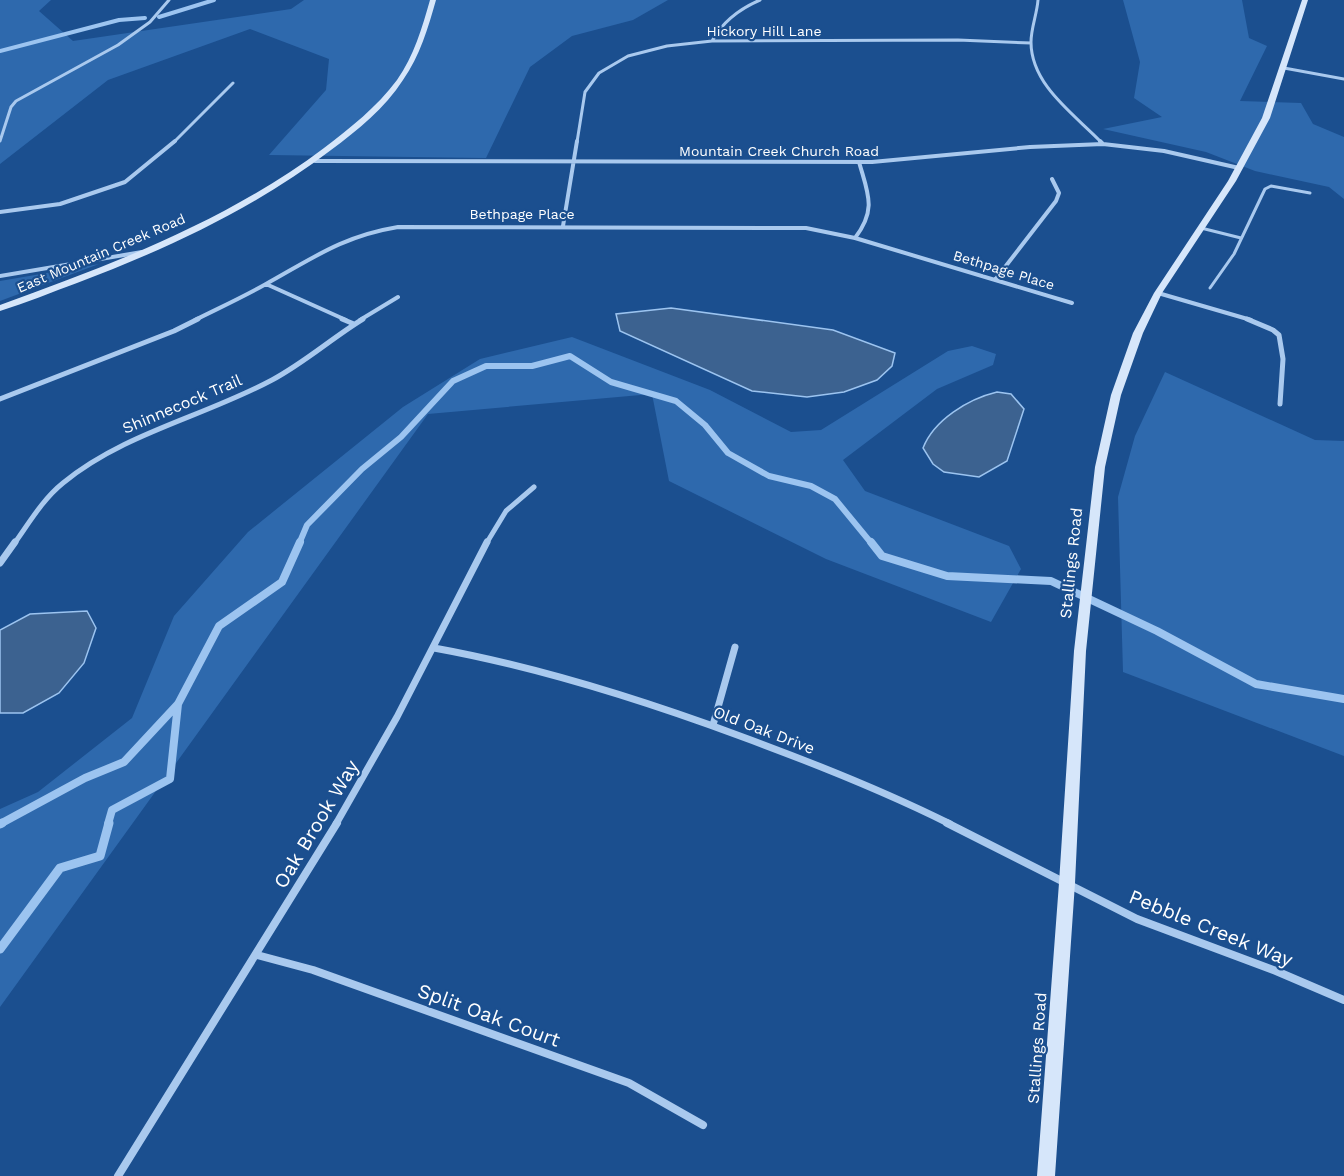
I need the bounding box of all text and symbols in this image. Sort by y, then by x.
street label: Hickory Hill Lane [706,23,822,39]
street label: Mountain Creek Church Road [679,143,879,159]
street label: Bethpage Place [469,206,575,222]
street label: East Mountain Creek Road [15,210,187,296]
street label: Bethpage Place [951,247,1057,293]
street label: Shinnecock Trail [119,370,245,438]
street label: Stallings Road [1056,507,1086,619]
street label: Old Oak Drive [710,702,818,758]
street label: Oak Brook Way [268,755,364,893]
street label: Pebble Creek Way [1126,884,1297,972]
street label: Split Oak Court [414,978,564,1052]
street label: Stallings Road [1024,992,1050,1104]

